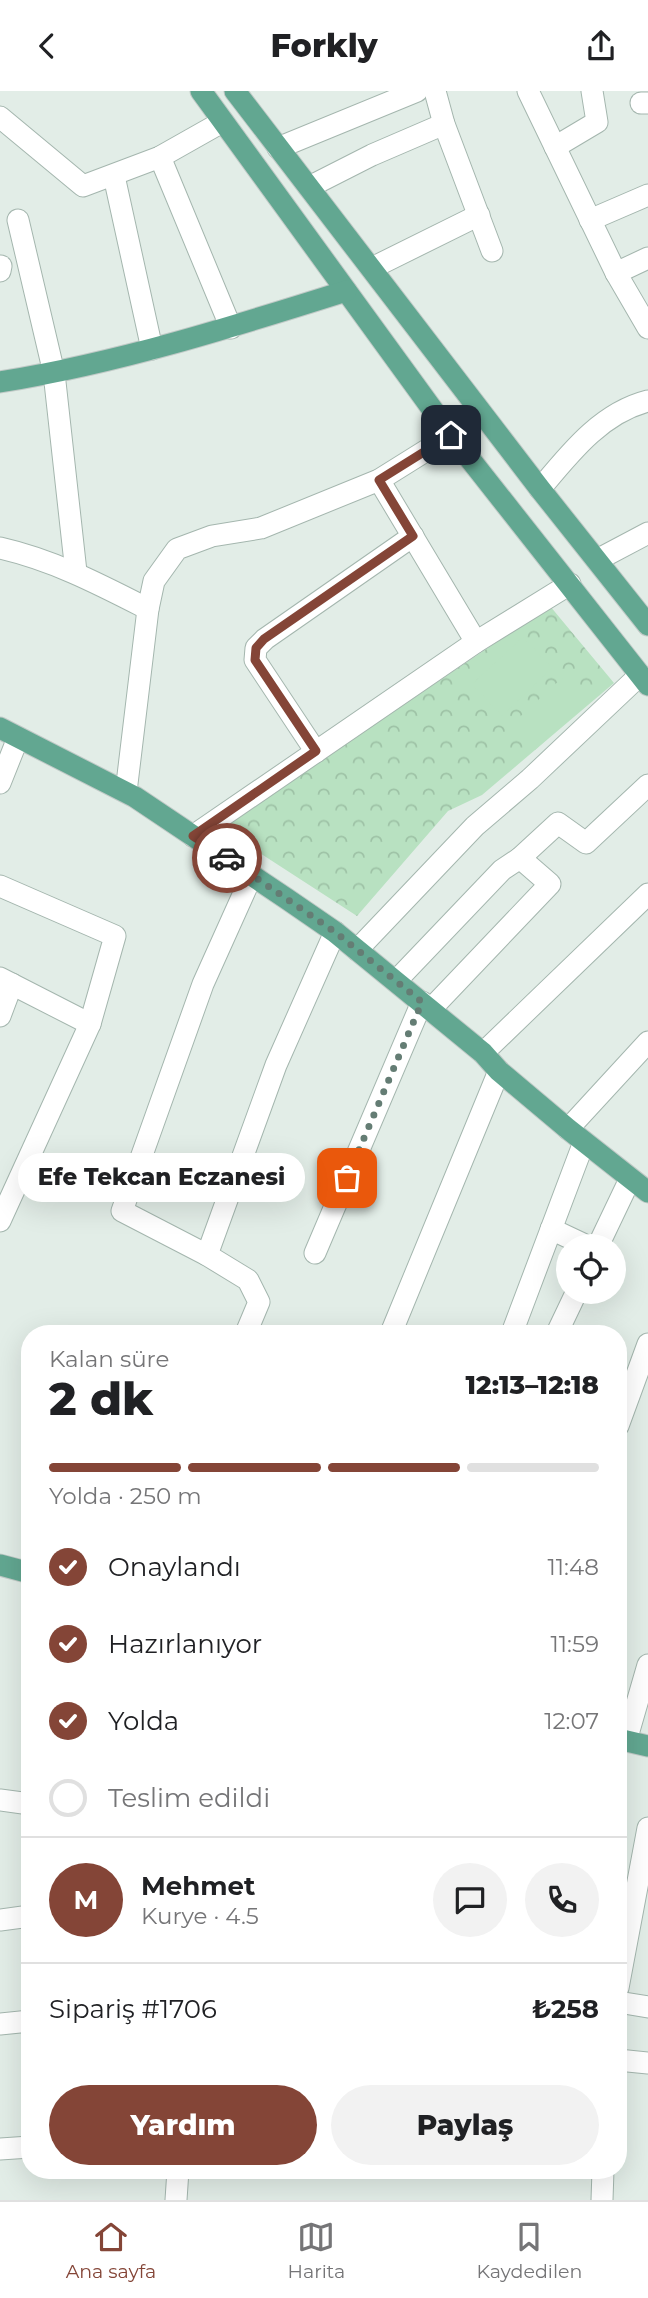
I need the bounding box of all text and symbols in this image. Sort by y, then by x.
text: Forkly [270,26,378,65]
icon: back [28,27,66,65]
icon: share [582,27,620,65]
pin [421,405,481,465]
icon: home [432,416,470,454]
courier [192,823,262,893]
icon: car [208,839,246,877]
pin [317,1148,377,1208]
callout: Efe Tekcan Eczanesi [18,1153,305,1203]
icon: bag [328,1159,366,1197]
text: Efe Tekcan Eczanesi [38,1163,285,1191]
map controls [556,1234,626,1304]
button: locate [556,1234,626,1304]
text: Kalan süre [49,1345,169,1373]
text: 12:13–12:18 [466,1369,599,1401]
text: 2 dk [49,1370,153,1427]
text: Yolda · 250 m [49,1482,202,1510]
icon: check [49,1548,87,1586]
text: Onaylandı [108,1551,241,1583]
text: 11:48 [547,1553,599,1581]
icon: check [49,1625,87,1663]
text: Hazırlanıyor [108,1628,262,1660]
text: 11:59 [550,1630,599,1658]
icon: check [49,1702,87,1740]
text: Yolda [108,1705,179,1737]
text: 12:07 [544,1707,599,1735]
text: Teslim edildi [108,1782,270,1814]
button: chat [433,1863,507,1937]
button: phone [525,1863,599,1937]
text: Mehmet [141,1870,255,1902]
text: M [74,1884,98,1916]
text: Kurye · 4.5 [141,1902,259,1930]
text: Sipariş #1706 [49,1993,217,2025]
text: ₺258 [532,1993,599,2025]
button: Yardım [49,2085,317,2165]
button: Paylaş [331,2085,599,2165]
tab: Ana sayfa [66,2218,156,2283]
tab: Harita [288,2218,345,2283]
tab: Kaydedilen [476,2218,582,2283]

